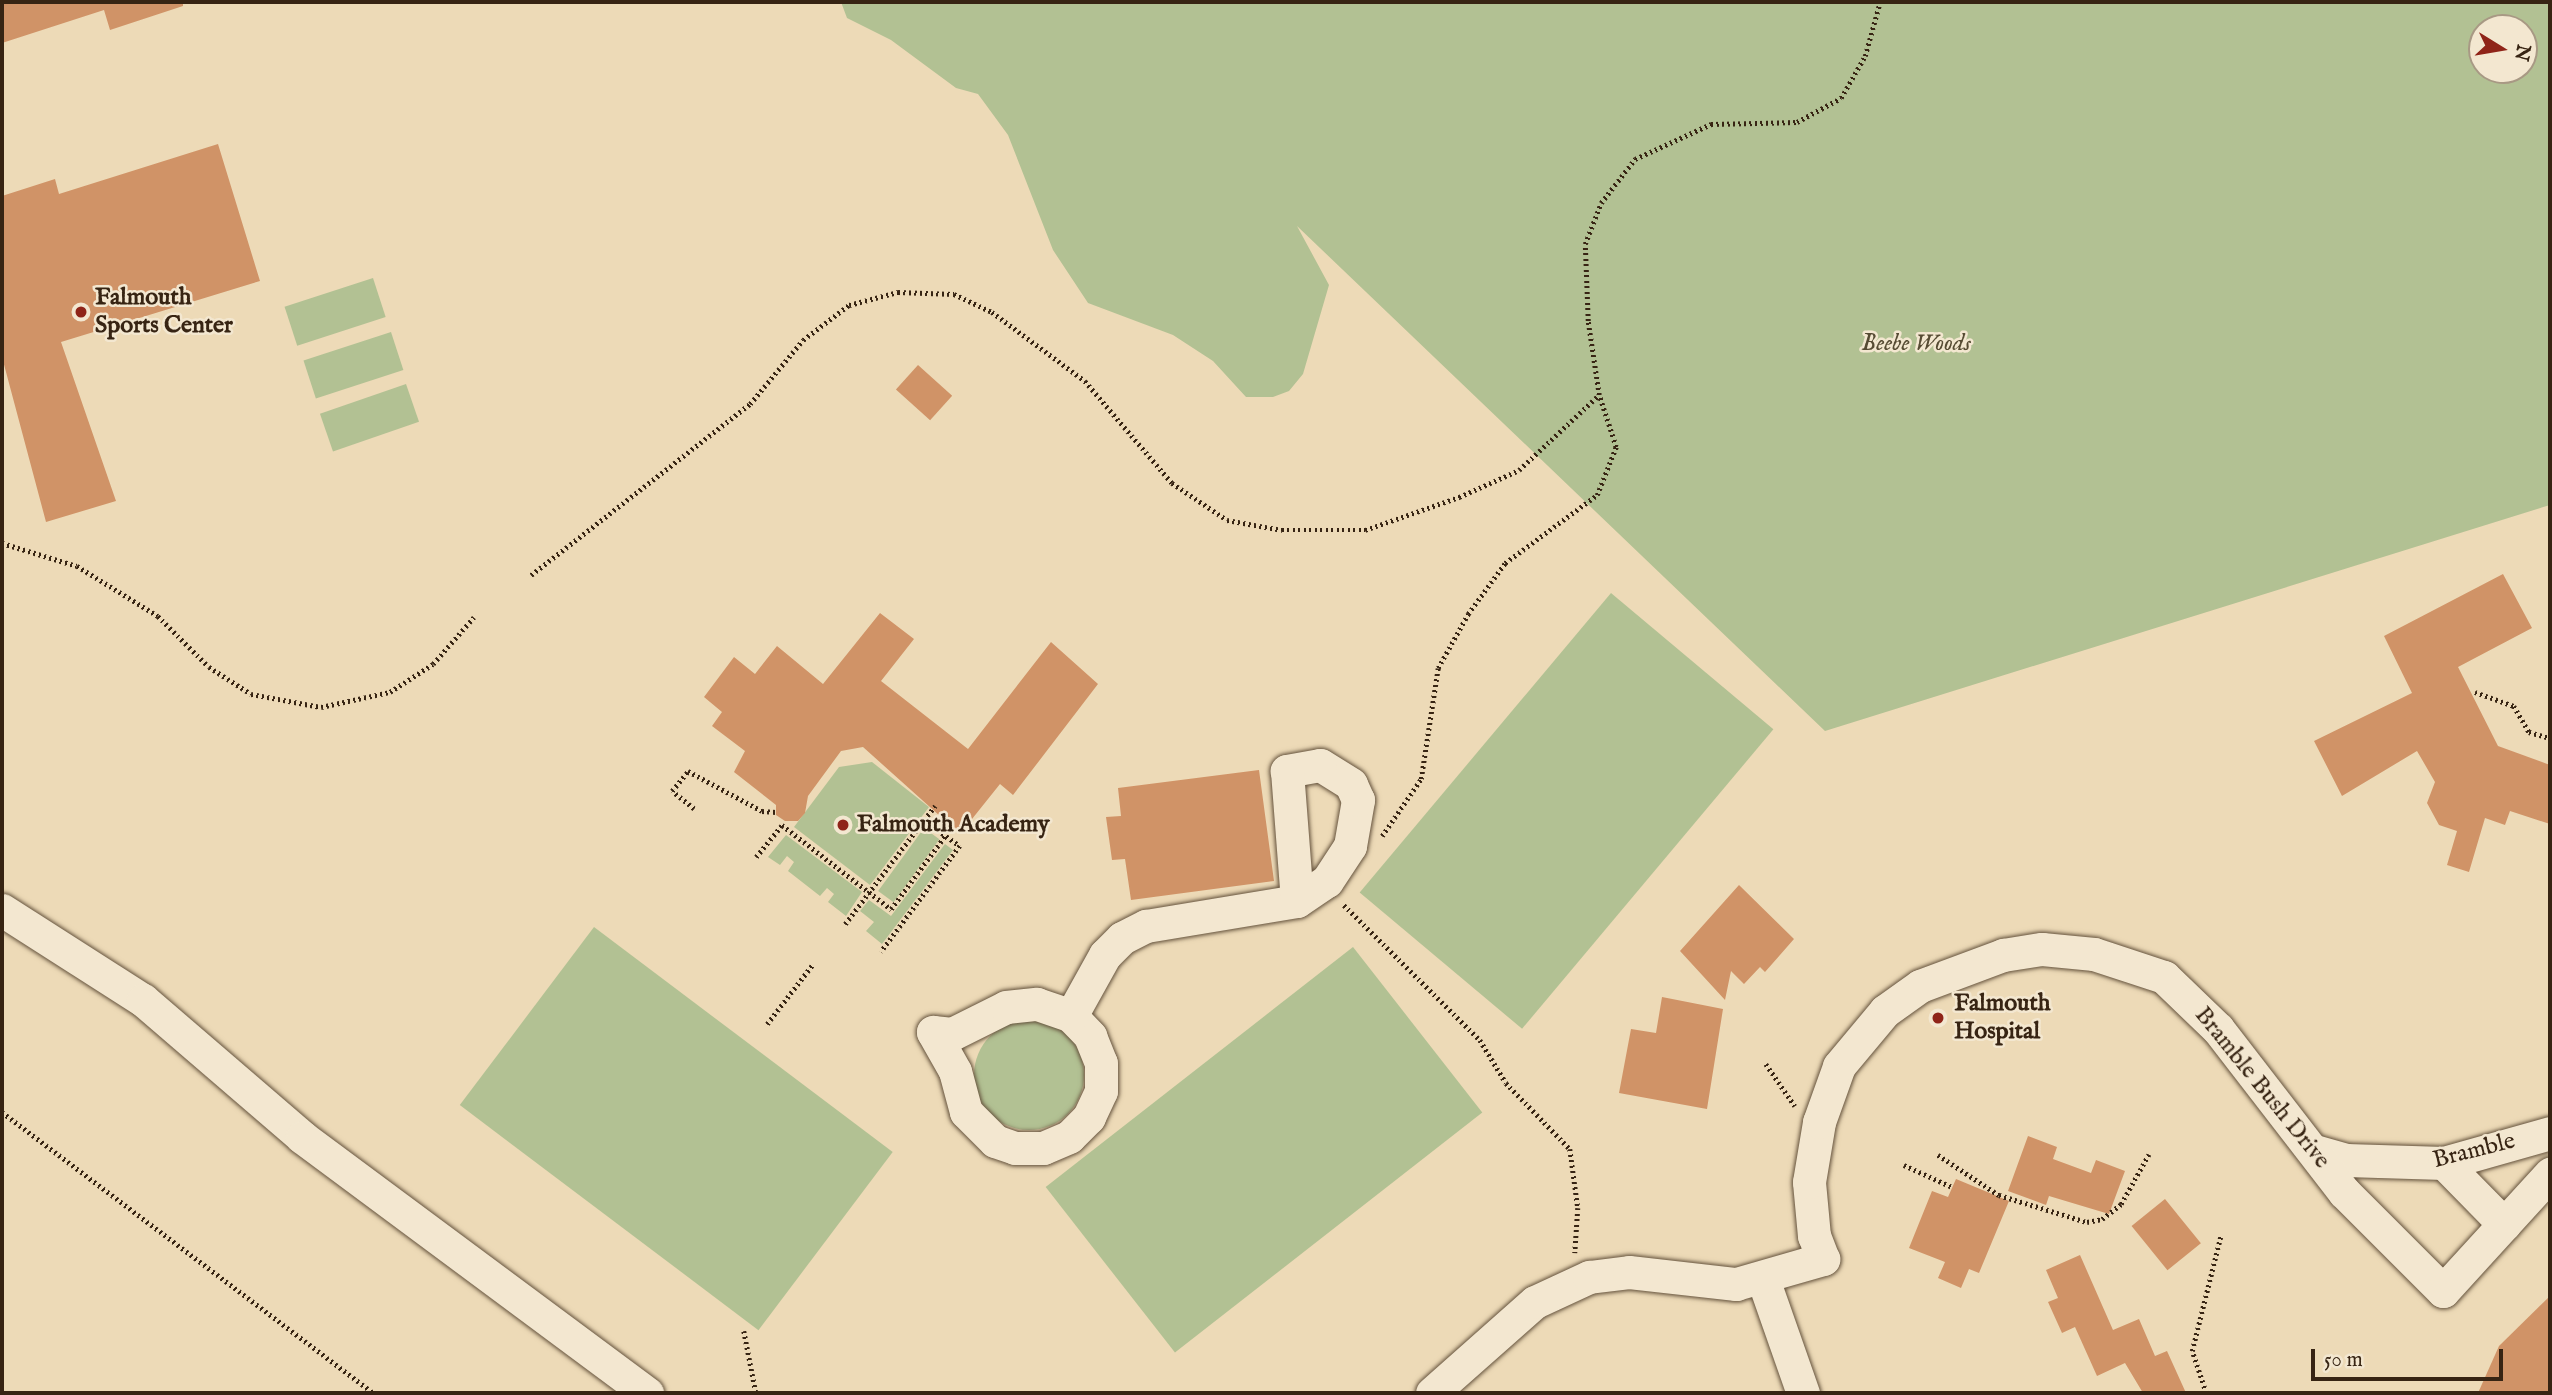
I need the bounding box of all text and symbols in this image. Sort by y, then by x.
north arrow [2468,14,2538,84]
text: N [2508,42,2535,63]
place label: Falmouth Sports Center [95,284,233,340]
marker: Falmouth Sports Center [73,304,89,320]
park label: Beebe Woods [1861,330,1971,358]
place label: Falmouth Academy [857,811,1050,839]
marker: Falmouth Academy [835,817,851,833]
place label: Falmouth Hospital [1954,990,2051,1046]
street label: Bramble Bush Drive [2188,1001,2336,1175]
marker: Falmouth Hospital [1928,1008,1948,1028]
street label: Bramble [2430,1127,2518,1175]
scale bar [2314,1336,2506,1380]
text: 50 m [2324,1347,2363,1374]

